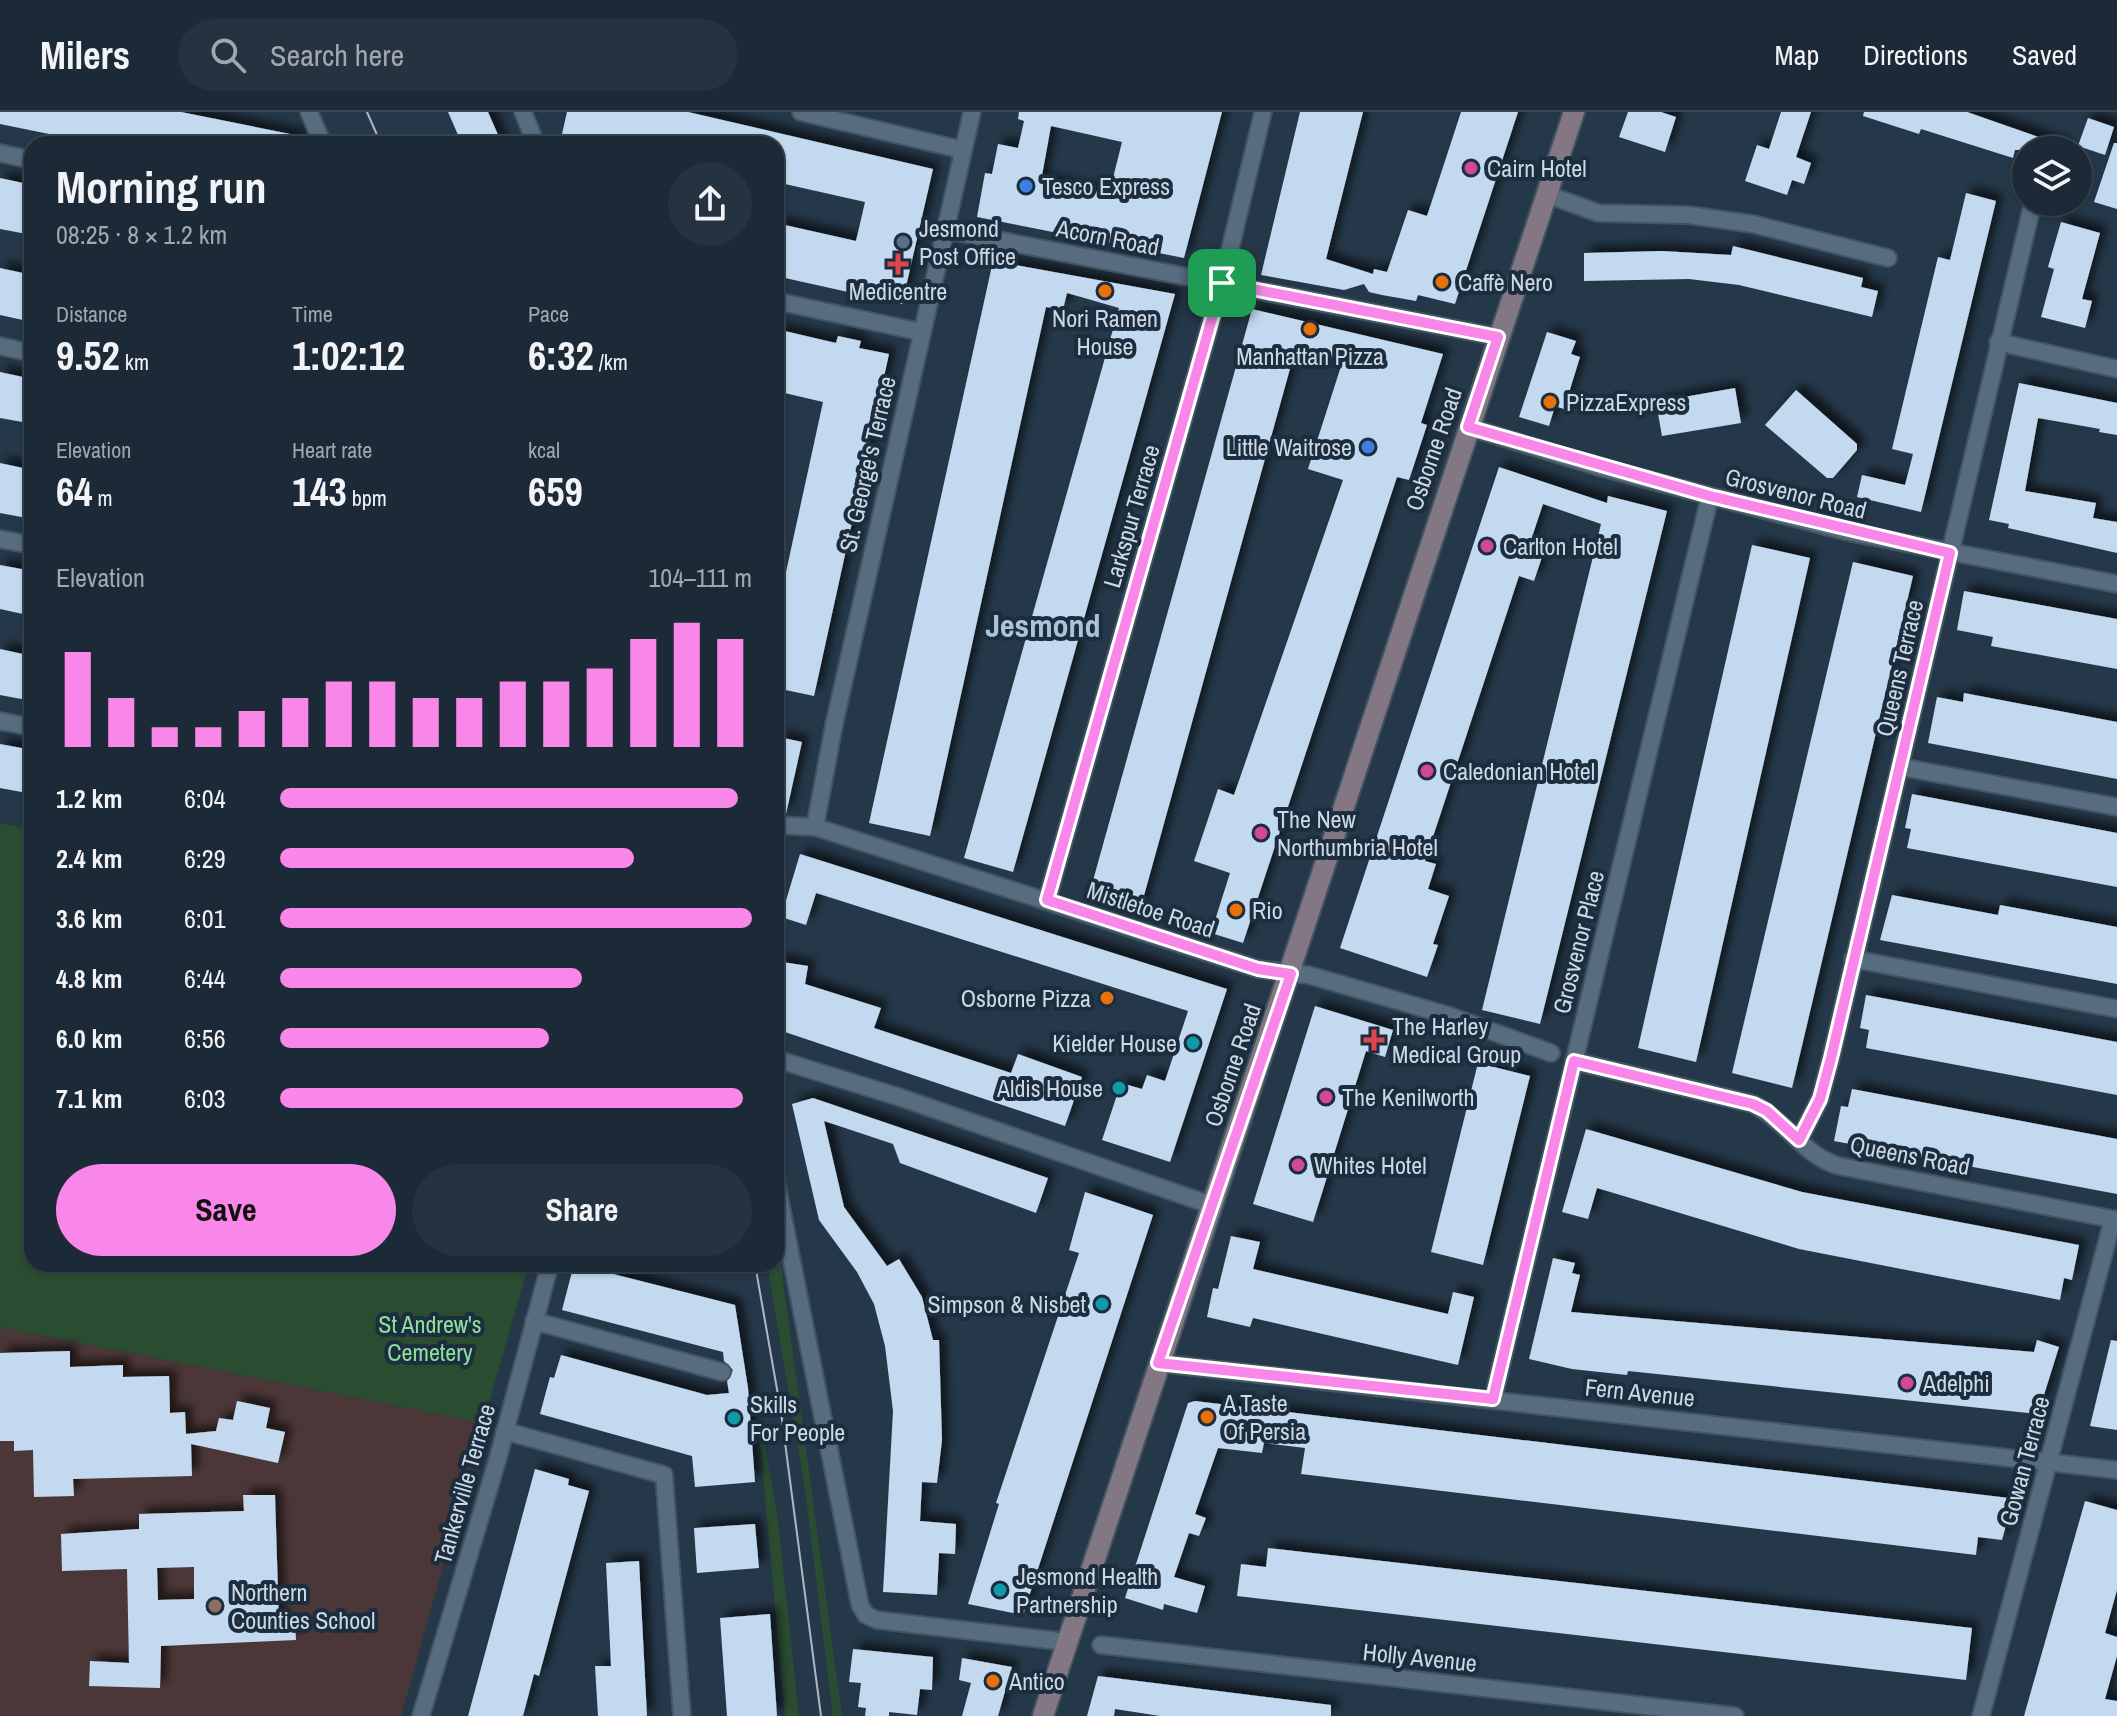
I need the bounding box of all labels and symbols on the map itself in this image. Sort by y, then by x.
place label: Cairn Hotel [1487,152,1587,184]
marker: Cairn Hotel [1462,159,1480,177]
place label: Tesco Express [1042,170,1170,202]
marker: Tesco Express [1017,177,1035,195]
street label: Acorn Road [1053,211,1162,263]
place label: Jesmond Post Office [919,212,1016,272]
marker: Jesmond Post Office [894,233,912,251]
pin [1188,249,1256,317]
marker: Medicentre [889,255,907,273]
place label: Caffè Nero [1458,266,1553,298]
marker: Caffè Nero [1433,273,1451,291]
place label: Medicentre [849,275,947,307]
marker: Nori Ramen House [1096,282,1114,300]
place label: Nori Ramen House [1052,302,1158,362]
marker: Manhattan Pizza [1301,320,1319,338]
place label: Manhattan Pizza [1236,340,1384,372]
street label: St. George's Terrace [831,373,903,555]
street label: Osborne Road [1397,383,1469,515]
place label: PizzaExpress [1566,386,1686,418]
marker: PizzaExpress [1541,393,1559,411]
place label: Little Waitrose [1226,431,1352,463]
marker: Little Waitrose [1359,438,1377,456]
street label: Larkspur Terrace [1095,441,1167,591]
street label: Grosvenor Road [1722,460,1870,526]
place label: Carlton Hotel [1503,530,1618,562]
marker: Carlton Hotel [1478,537,1496,555]
street label: Queens Terrace [1868,596,1930,740]
district label: Jesmond [985,604,1101,647]
place label: Caledonian Hotel [1443,755,1595,787]
marker: Caledonian Hotel [1418,762,1436,780]
place label: The New Northumbria Hotel [1277,803,1438,863]
marker: The New Northumbria Hotel [1252,824,1270,842]
street label: Grosvenor Place [1545,867,1611,1017]
street label: Mistletoe Road [1083,873,1219,945]
place label: Rio [1252,894,1283,926]
marker: Rio [1227,901,1245,919]
place label: Osborne Pizza [961,982,1091,1014]
marker: Osborne Pizza [1098,989,1116,1007]
street label: Osborne Road [1196,999,1268,1131]
place label: The Harley Medical Group [1392,1010,1521,1070]
place label: Kielder House [1052,1027,1177,1059]
marker: The Harley Medical Group [1363,1029,1385,1051]
marker: Kielder House [1184,1034,1202,1052]
place label: Aldis House [996,1072,1103,1104]
marker: Aldis House [1110,1079,1128,1097]
place label: The Kenilworth [1342,1081,1474,1113]
marker: The Kenilworth [1317,1088,1335,1106]
street label: Queens Road [1847,1128,1973,1182]
place label: Whites Hotel [1314,1149,1427,1181]
marker: Whites Hotel [1289,1156,1307,1174]
place label: Simpson & Nisbet [927,1288,1087,1320]
marker: Simpson & Nisbet [1093,1295,1111,1313]
park label: St Andrew's Cemetery [378,1308,482,1368]
place label: Adelphi [1922,1367,1990,1399]
street label: Fern Avenue [1583,1370,1697,1414]
marker: Adelphi [1898,1374,1916,1392]
place label: A Taste Of Persia [1222,1387,1306,1447]
place label: Skills For People [750,1388,845,1448]
street label: Gowan Terrace [1991,1393,2057,1529]
street label: Tankerville Terrace [426,1400,502,1568]
marker: A Taste Of Persia [1198,1408,1216,1426]
marker: Skills For People [725,1409,743,1427]
place label: Jesmond Health Partnership [1016,1560,1158,1620]
place label: Northern Counties School [231,1576,375,1636]
marker: Jesmond Health Partnership [991,1581,1009,1599]
marker: Northern Counties School [206,1597,224,1615]
street label: Holly Avenue [1361,1635,1479,1679]
place label: Antico [1008,1665,1065,1697]
marker: Antico [984,1672,1002,1690]

